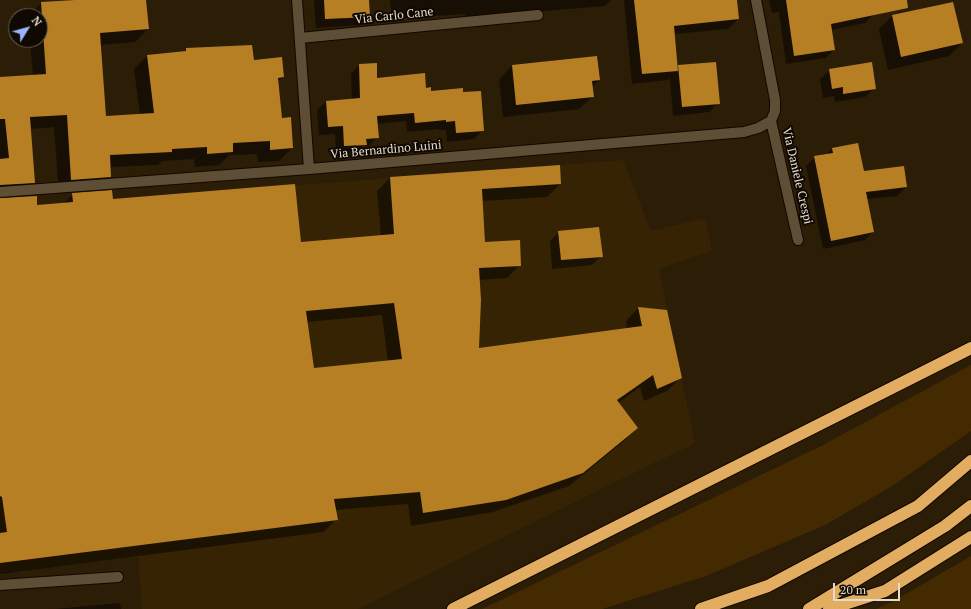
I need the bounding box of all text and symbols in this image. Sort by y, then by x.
street label: Via Carlo Cane [354,5,434,27]
north arrow [8,8,48,48]
text: N [29,14,45,29]
street label: Via Daniele Crespi [779,126,815,226]
street label: Via Bernardino Luini [330,138,442,162]
scale bar [835,575,902,601]
text: 20 m [840,582,866,597]

